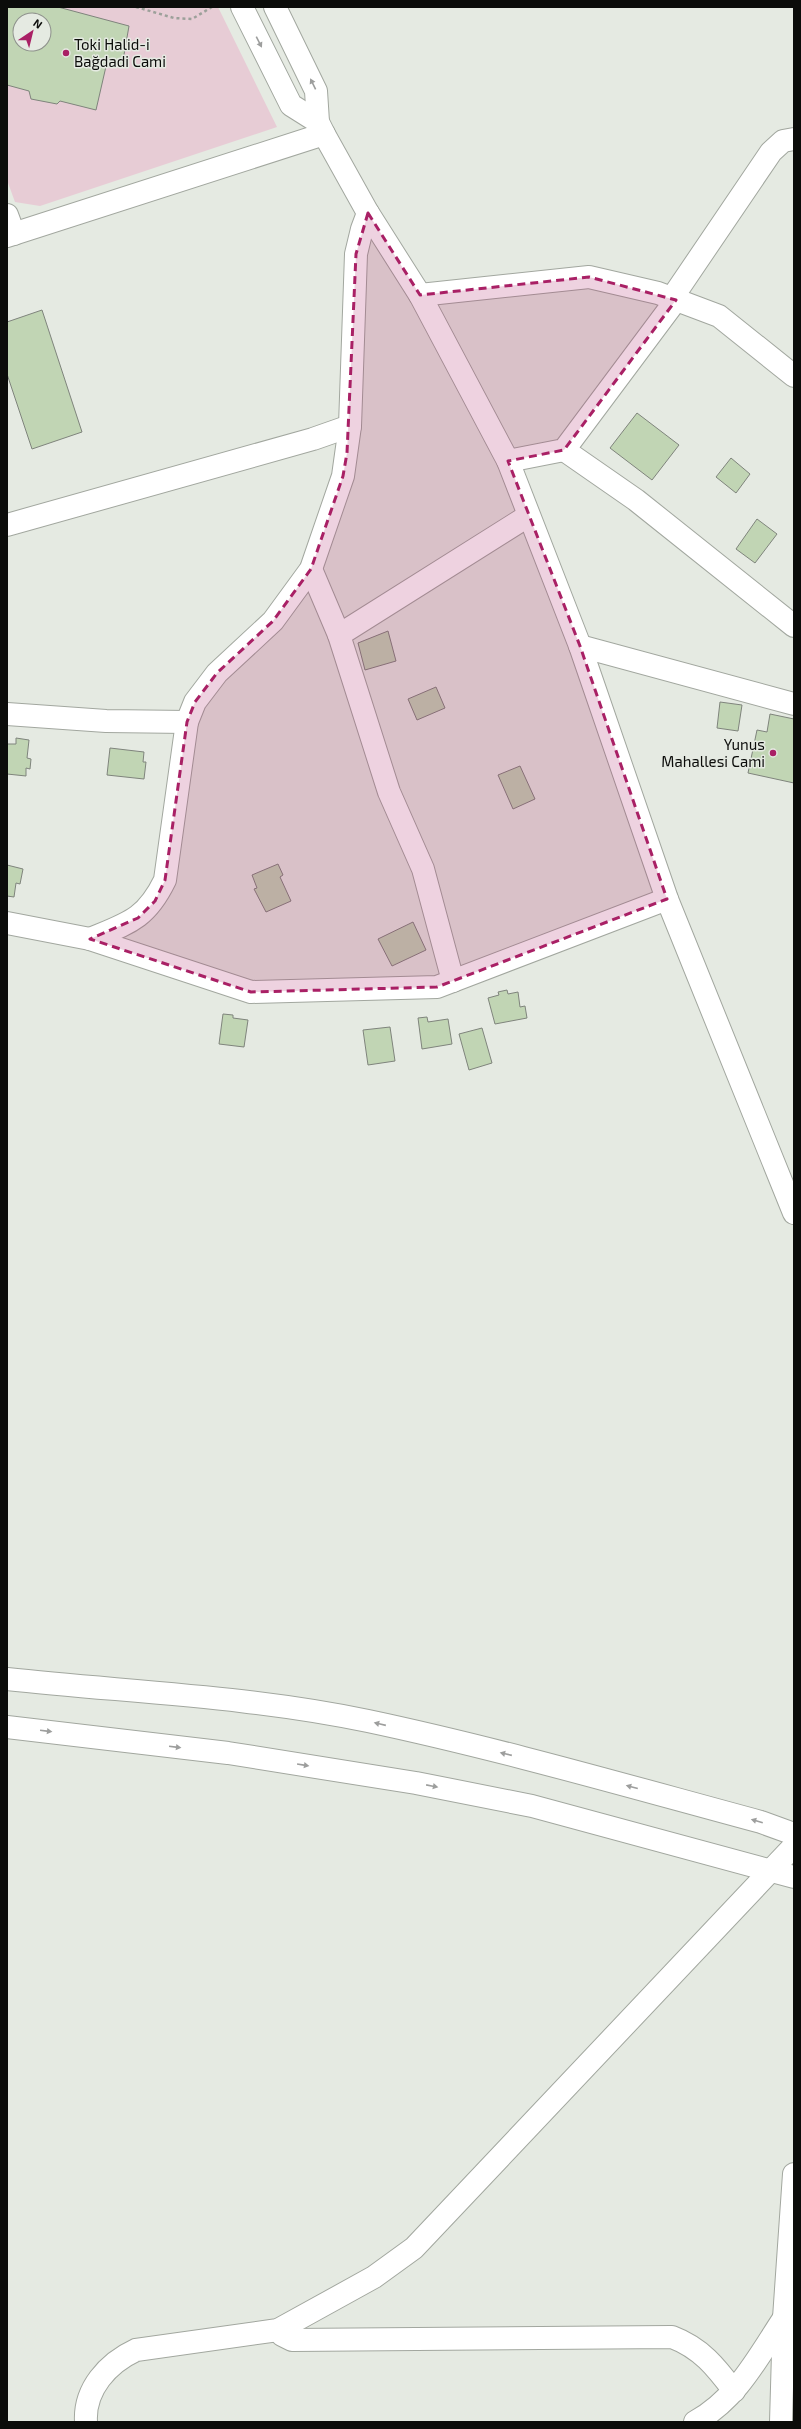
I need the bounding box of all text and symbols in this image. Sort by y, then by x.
north arrow [12,12,52,52]
text: N [31,16,45,31]
place label: Toki Halid-i Bağdadi Cami [74,35,166,70]
one-way arrow [256,36,262,48]
marker: Toki Halid-i Bağdadi Cami [61,48,71,58]
one-way arrow [310,78,316,89]
place label: Yunus Mahallesi Cami [661,735,765,770]
marker: Yunus Mahallesi Cami [768,748,778,758]
one-way arrow [374,1720,386,1726]
one-way arrow [40,1728,52,1734]
one-way arrow [169,1744,181,1750]
one-way arrow [500,1750,512,1756]
one-way arrow [297,1762,310,1768]
one-way arrow [426,1783,438,1789]
one-way arrow [626,1784,638,1790]
one-way arrow [751,1818,763,1824]

